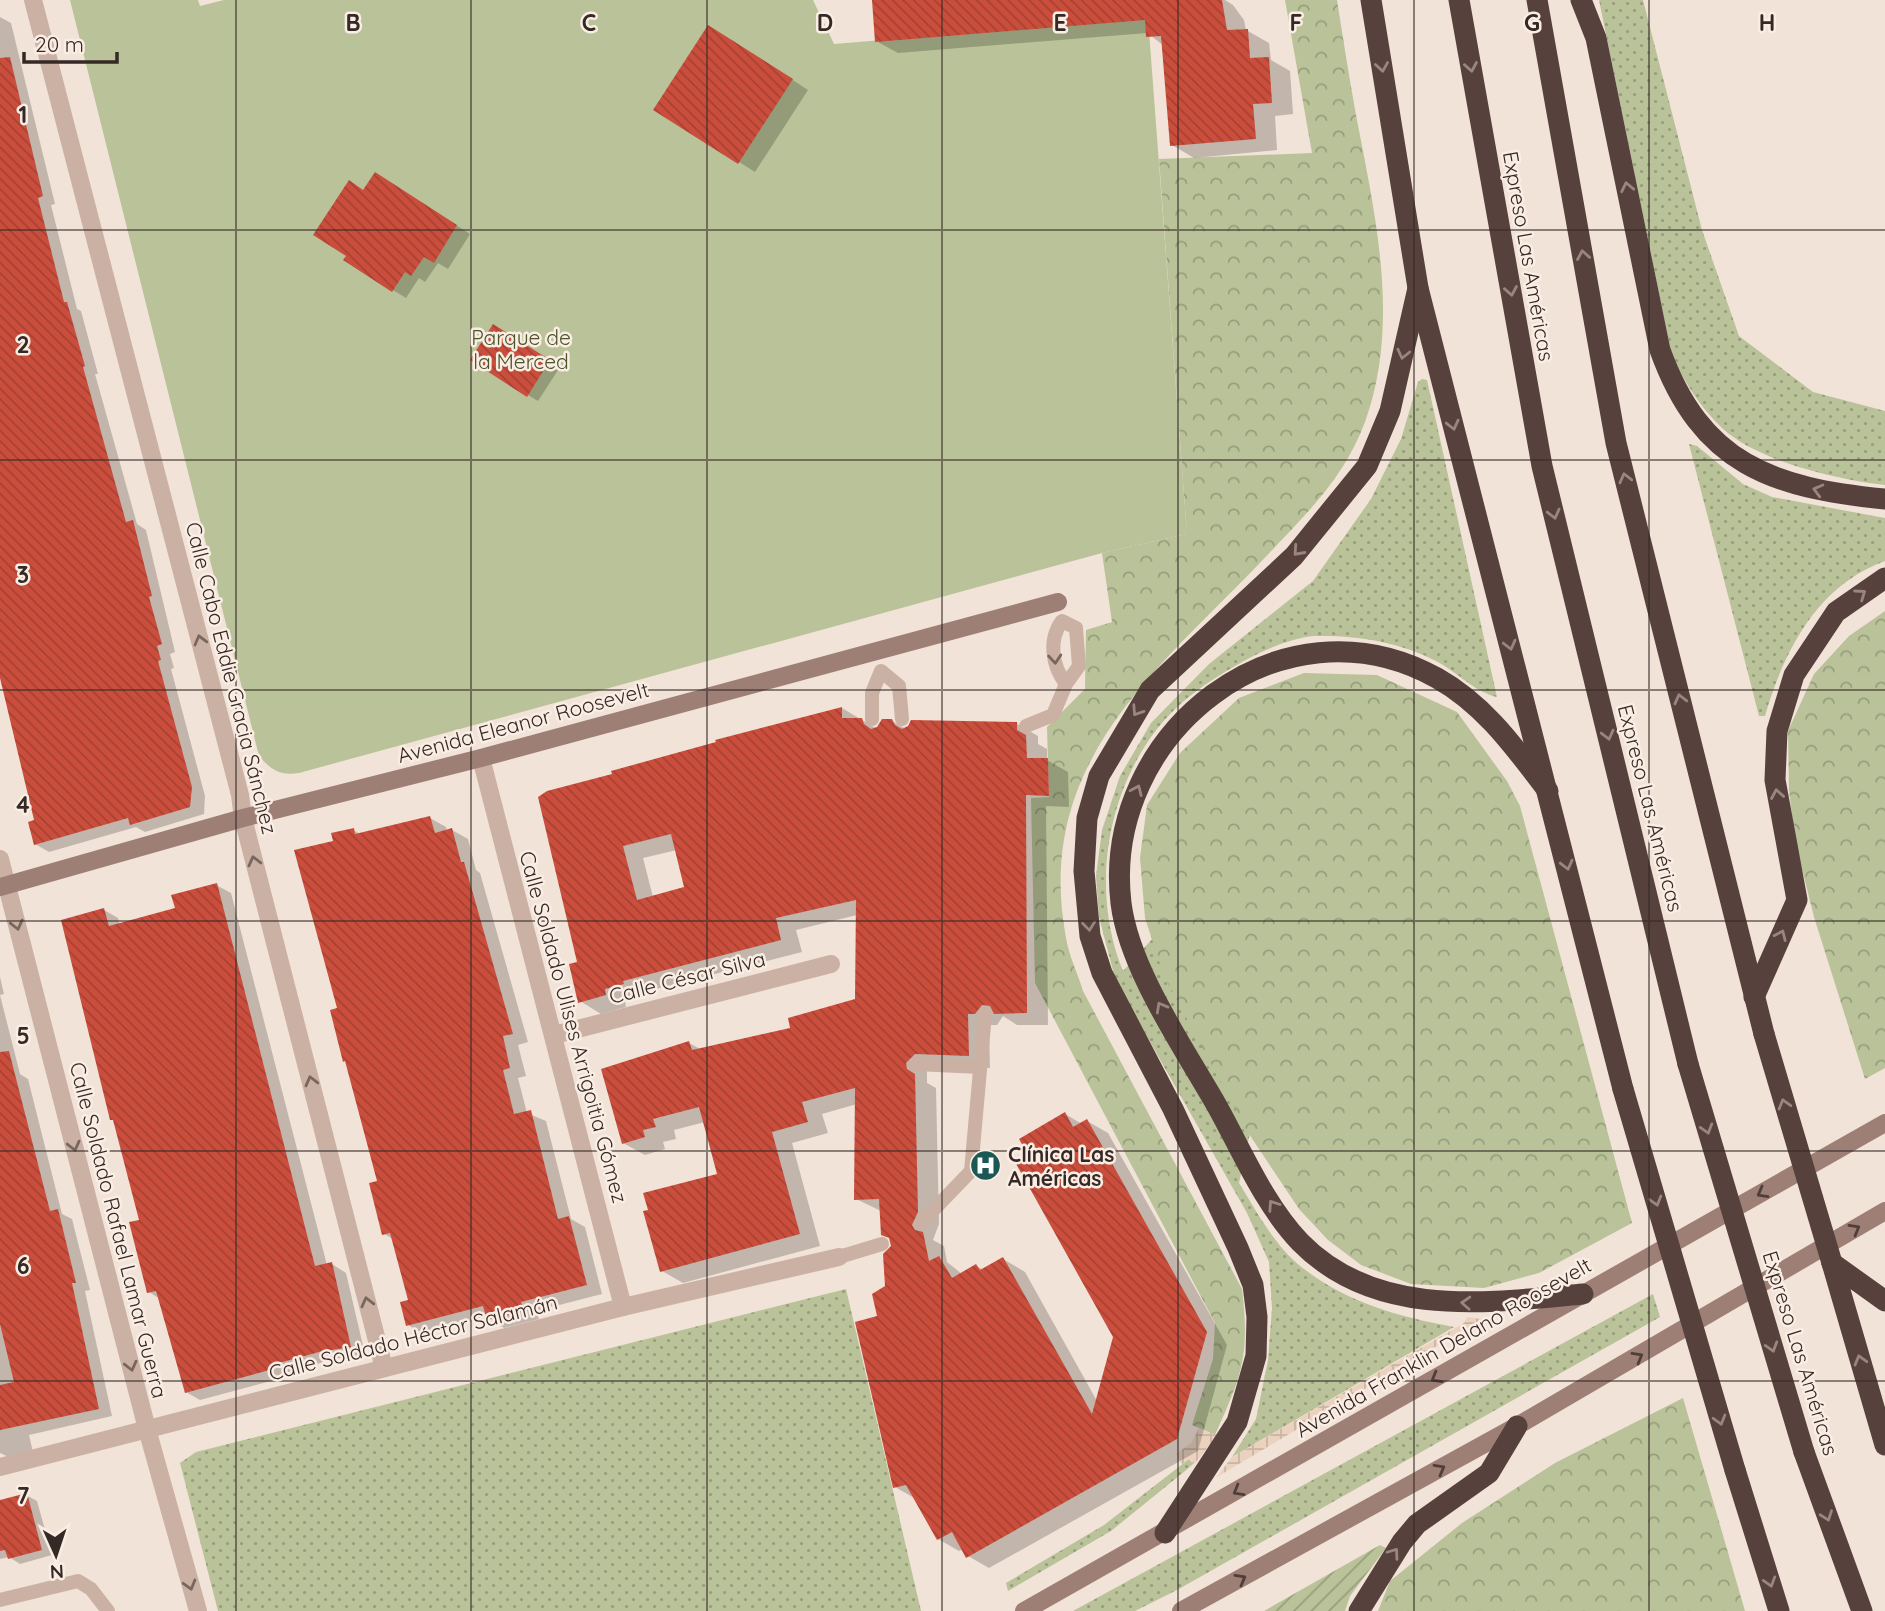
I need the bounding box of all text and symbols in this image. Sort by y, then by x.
text: B [345,8,361,37]
text: C [582,8,596,37]
text: D [817,8,833,37]
text: E [1053,8,1067,37]
text: F [1290,8,1302,37]
text: G [1524,8,1540,37]
text: H [1759,8,1775,37]
scale bar [24,21,117,65]
text: 20 m [35,31,84,57]
one-way arrow [1374,61,1389,73]
one-way arrow [1462,61,1477,73]
text: 1 [19,100,27,129]
street label: Expreso Las Américas [1498,149,1560,363]
one-way arrow [1620,181,1635,193]
one-way arrow [1576,249,1591,261]
one-way arrow [1503,285,1518,297]
park label: Parque de la Merced [471,324,571,374]
text: 2 [16,330,30,359]
one-way arrow [1397,348,1412,360]
one-way arrow [1445,419,1459,431]
one-way arrow [1619,472,1633,484]
one-way arrow [1812,484,1824,498]
one-way arrow [1546,508,1560,520]
street label: Calle Cabo Eddie Gracia Sánchez [181,519,283,837]
one-way arrow [1294,543,1306,556]
text: 3 [17,560,29,589]
one-way arrow [1853,589,1866,602]
one-way arrow [194,634,208,646]
one-way arrow [1502,639,1516,651]
one-way arrow [1048,653,1063,665]
street label: Avenida Eleanor Roosevelt [394,676,652,768]
one-way arrow [1674,693,1688,705]
street label: Expreso Las Américas [1613,702,1689,914]
one-way arrow [1132,703,1145,716]
one-way arrow [1600,729,1614,741]
one-way arrow [1129,785,1143,797]
one-way arrow [1770,788,1785,799]
text: 4 [16,790,30,819]
street label: Calle Soldado Ulises Arrigoitia Gómez [514,848,634,1206]
one-way arrow [248,855,262,867]
one-way arrow [1559,859,1573,871]
one-way arrow [9,919,23,931]
one-way arrow [1082,920,1097,931]
one-way arrow [1773,930,1787,942]
street label: Calle César Silva [606,945,768,1009]
one-way arrow [1156,1001,1169,1014]
text: 5 [16,1021,30,1050]
street label: Calle Soldado Rafael Lamar Guerra [65,1059,173,1401]
one-way arrow [305,1075,319,1087]
one-way arrow [1778,1098,1793,1110]
one-way arrow [1699,1123,1714,1135]
one-way arrow [66,1140,80,1152]
place label: Clínica Las Américas [1008,1141,1114,1191]
hospital icon: Clínica Las Américas [968,1149,1002,1183]
one-way arrow [1756,1185,1769,1198]
one-way arrow [1648,1195,1663,1207]
one-way arrow [1269,1200,1281,1213]
one-way arrow [1848,1224,1861,1237]
street label: Expreso Las Américas [1757,1248,1845,1458]
text: 6 [17,1251,29,1280]
street label: Avenida Franklin Delano Roosevelt [1290,1251,1596,1443]
street label: Calle Soldado Héctor Salamán [266,1289,560,1385]
one-way arrow [1460,1295,1471,1310]
one-way arrow [361,1296,375,1308]
one-way arrow [1764,1341,1779,1353]
one-way arrow [1630,1352,1643,1365]
one-way arrow [1854,1354,1868,1366]
one-way arrow [123,1360,137,1372]
one-way arrow [1430,1370,1443,1383]
one-way arrow [1712,1413,1727,1425]
one-way arrow [1433,1464,1445,1477]
text: 7 [17,1481,30,1510]
one-way arrow [1233,1483,1246,1496]
one-way arrow [1819,1509,1833,1521]
north arrow [21,1520,91,1590]
one-way arrow [1386,1548,1398,1561]
text: N [49,1560,64,1584]
one-way arrow [1234,1574,1246,1587]
one-way arrow [1762,1575,1776,1588]
one-way arrow [182,1579,197,1591]

